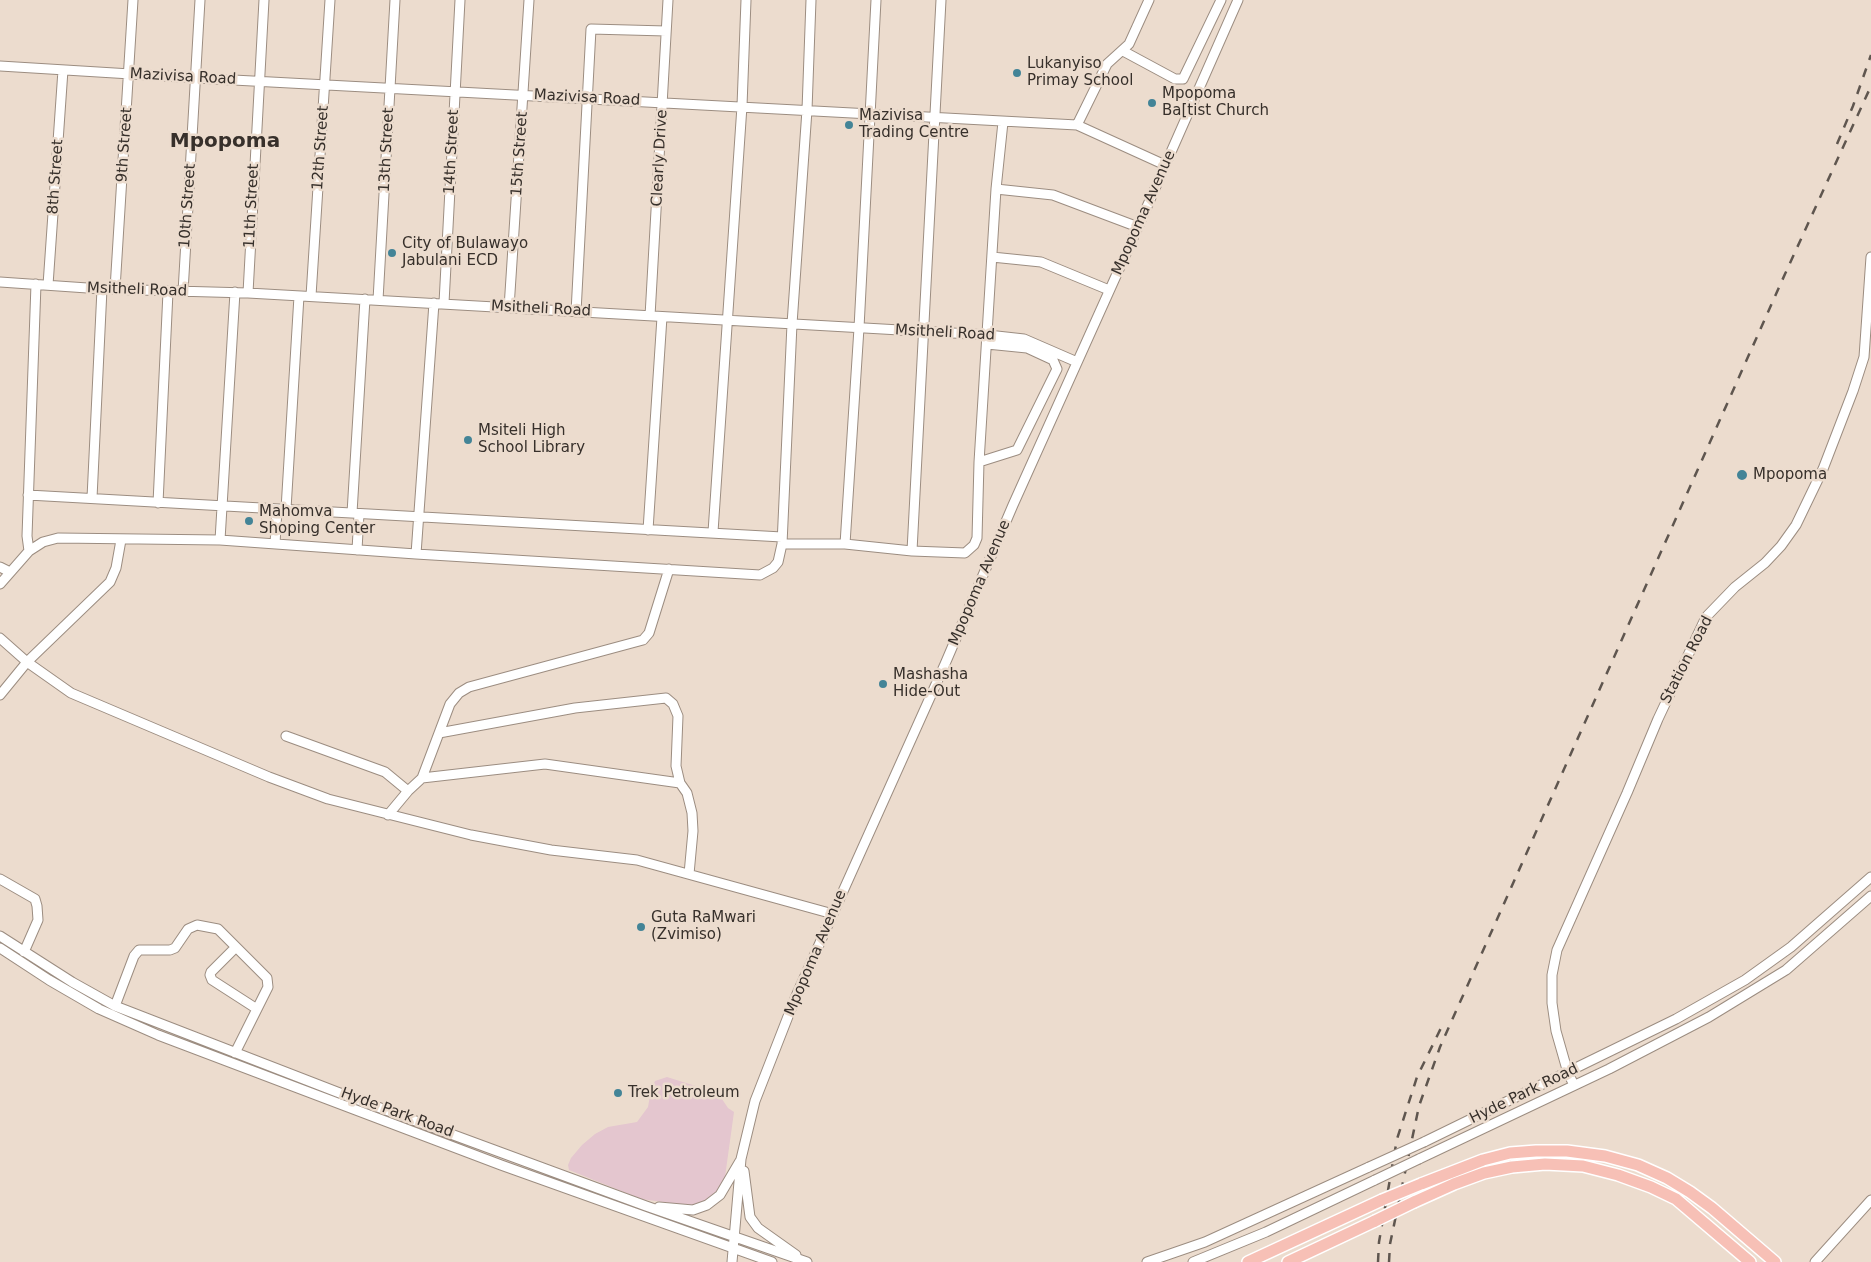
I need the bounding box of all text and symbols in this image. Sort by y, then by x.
place label: Lukanyiso Primay School [1027,55,1133,90]
street label: Mazivisa Road [129,65,237,89]
marker: Lukanyiso Primay School [1011,67,1023,79]
place label: Mpopoma Ba[tist Church [1162,85,1269,120]
street label: Mazivisa Road [533,86,641,110]
marker: Mpopoma Ba[tist Church [1146,97,1158,109]
street label: 12th Street [309,105,333,191]
street label: 9th Street [113,107,137,183]
street label: 13th Street [376,107,398,193]
place label: Mazivisa Trading Centre [859,107,969,142]
street label: 14th Street [441,109,463,195]
street label: Clearly Drive [648,109,672,207]
street label: 15th Street [508,111,532,197]
marker: Mazivisa Trading Centre [843,119,855,131]
district label: Mpopoma [170,130,280,154]
street label: 8th Street [44,139,68,215]
street label: Mpopoma Avenue [1108,148,1180,278]
street label: 10th Street [176,163,200,249]
street label: 11th Street [241,163,263,249]
place label: City of Bulawayo Jabulani ECD [402,235,528,270]
marker: City of Bulawayo Jabulani ECD [386,247,398,259]
street label: Msitheli Road [87,279,187,301]
street label: Msitheli Road [490,297,592,321]
street label: Msitheli Road [894,321,996,345]
place label: Msiteli High School Library [478,422,585,457]
marker: Msiteli High School Library [462,434,474,446]
place label: Mpopoma [1753,466,1827,484]
marker: Mpopoma [1735,468,1749,482]
place label: Mahomva Shoping Center [259,503,375,538]
marker: Mahomva Shoping Center [243,515,255,527]
street label: Mpopoma Avenue [945,518,1015,648]
street label: Station Road [1657,613,1717,707]
place label: Mashasha Hide-Out [893,666,968,701]
marker: Mashasha Hide-Out [877,678,889,690]
street label: Mpopoma Avenue [781,888,851,1018]
place label: Guta RaMwari (Zvimiso) [651,909,756,944]
marker: Guta RaMwari (Zvimiso) [635,921,647,933]
street label: Hyde Park Road [1467,1060,1581,1128]
street label: Hyde Park Road [338,1084,456,1142]
place label: Trek Petroleum [628,1084,740,1102]
marker: Trek Petroleum [612,1087,624,1099]

